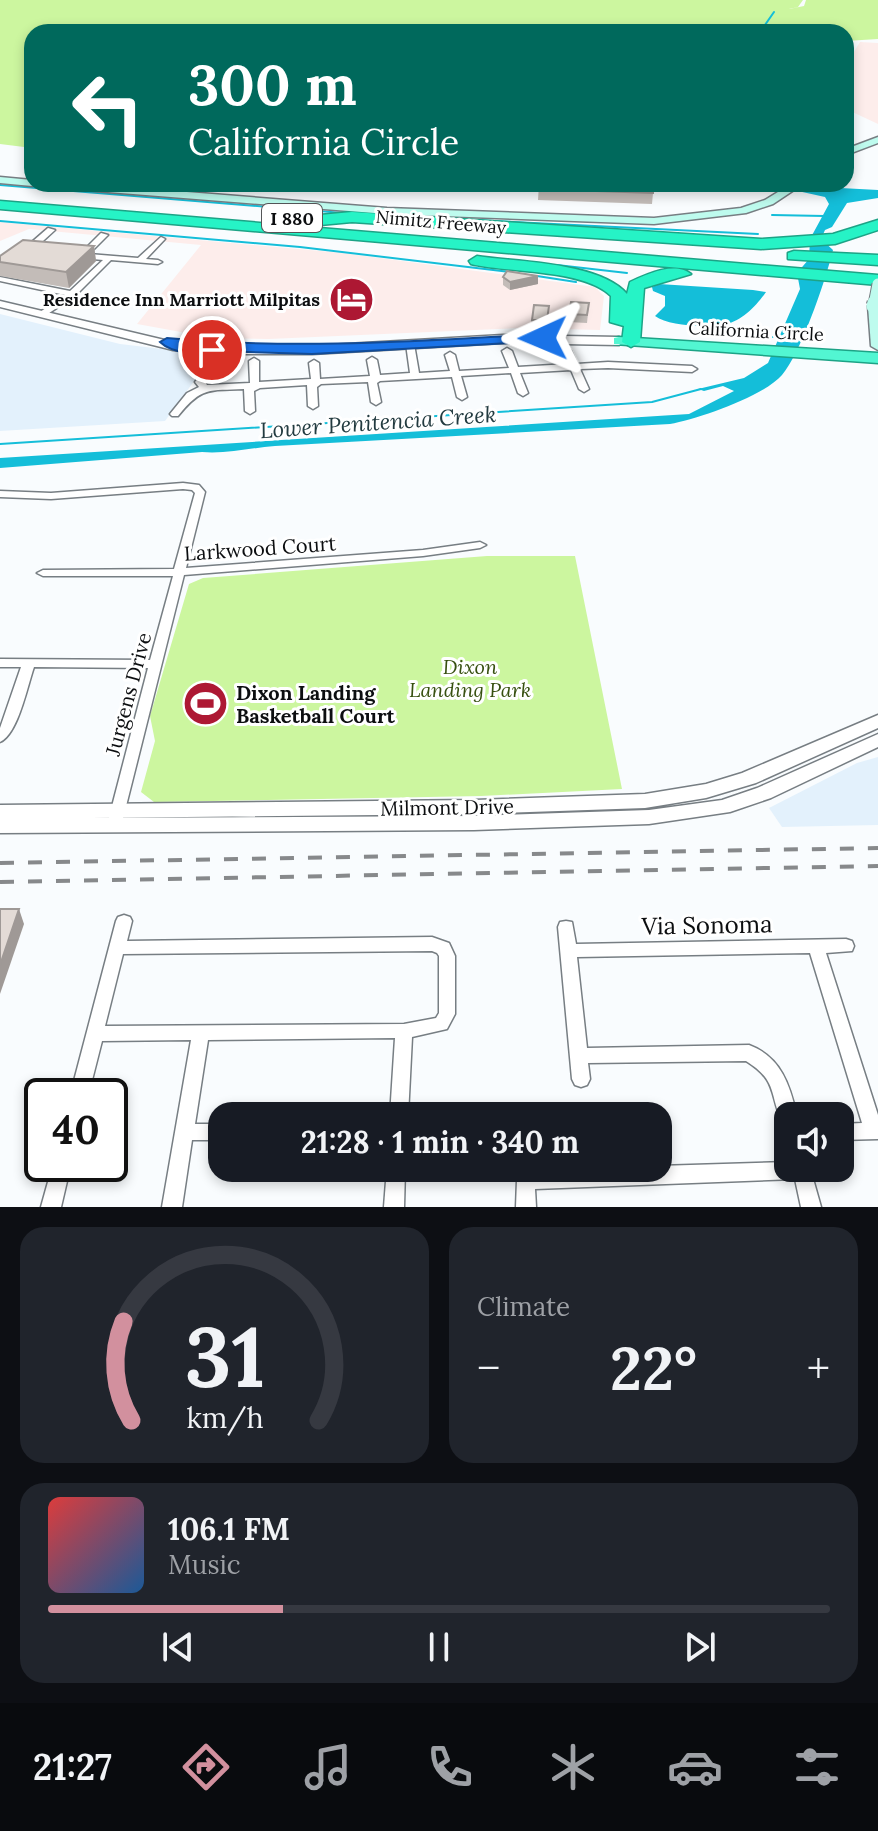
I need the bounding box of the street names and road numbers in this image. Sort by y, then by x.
road number: I 880 [262,204,322,232]
street label: Nimitz Freeway [375,205,508,239]
street label: California Circle [688,316,825,346]
street label: Larkwood Court [183,530,337,566]
street label: Jurgens Drive [99,630,156,759]
street label: Milmont Drive [380,793,514,821]
street label: Via Sonoma [640,908,773,942]

